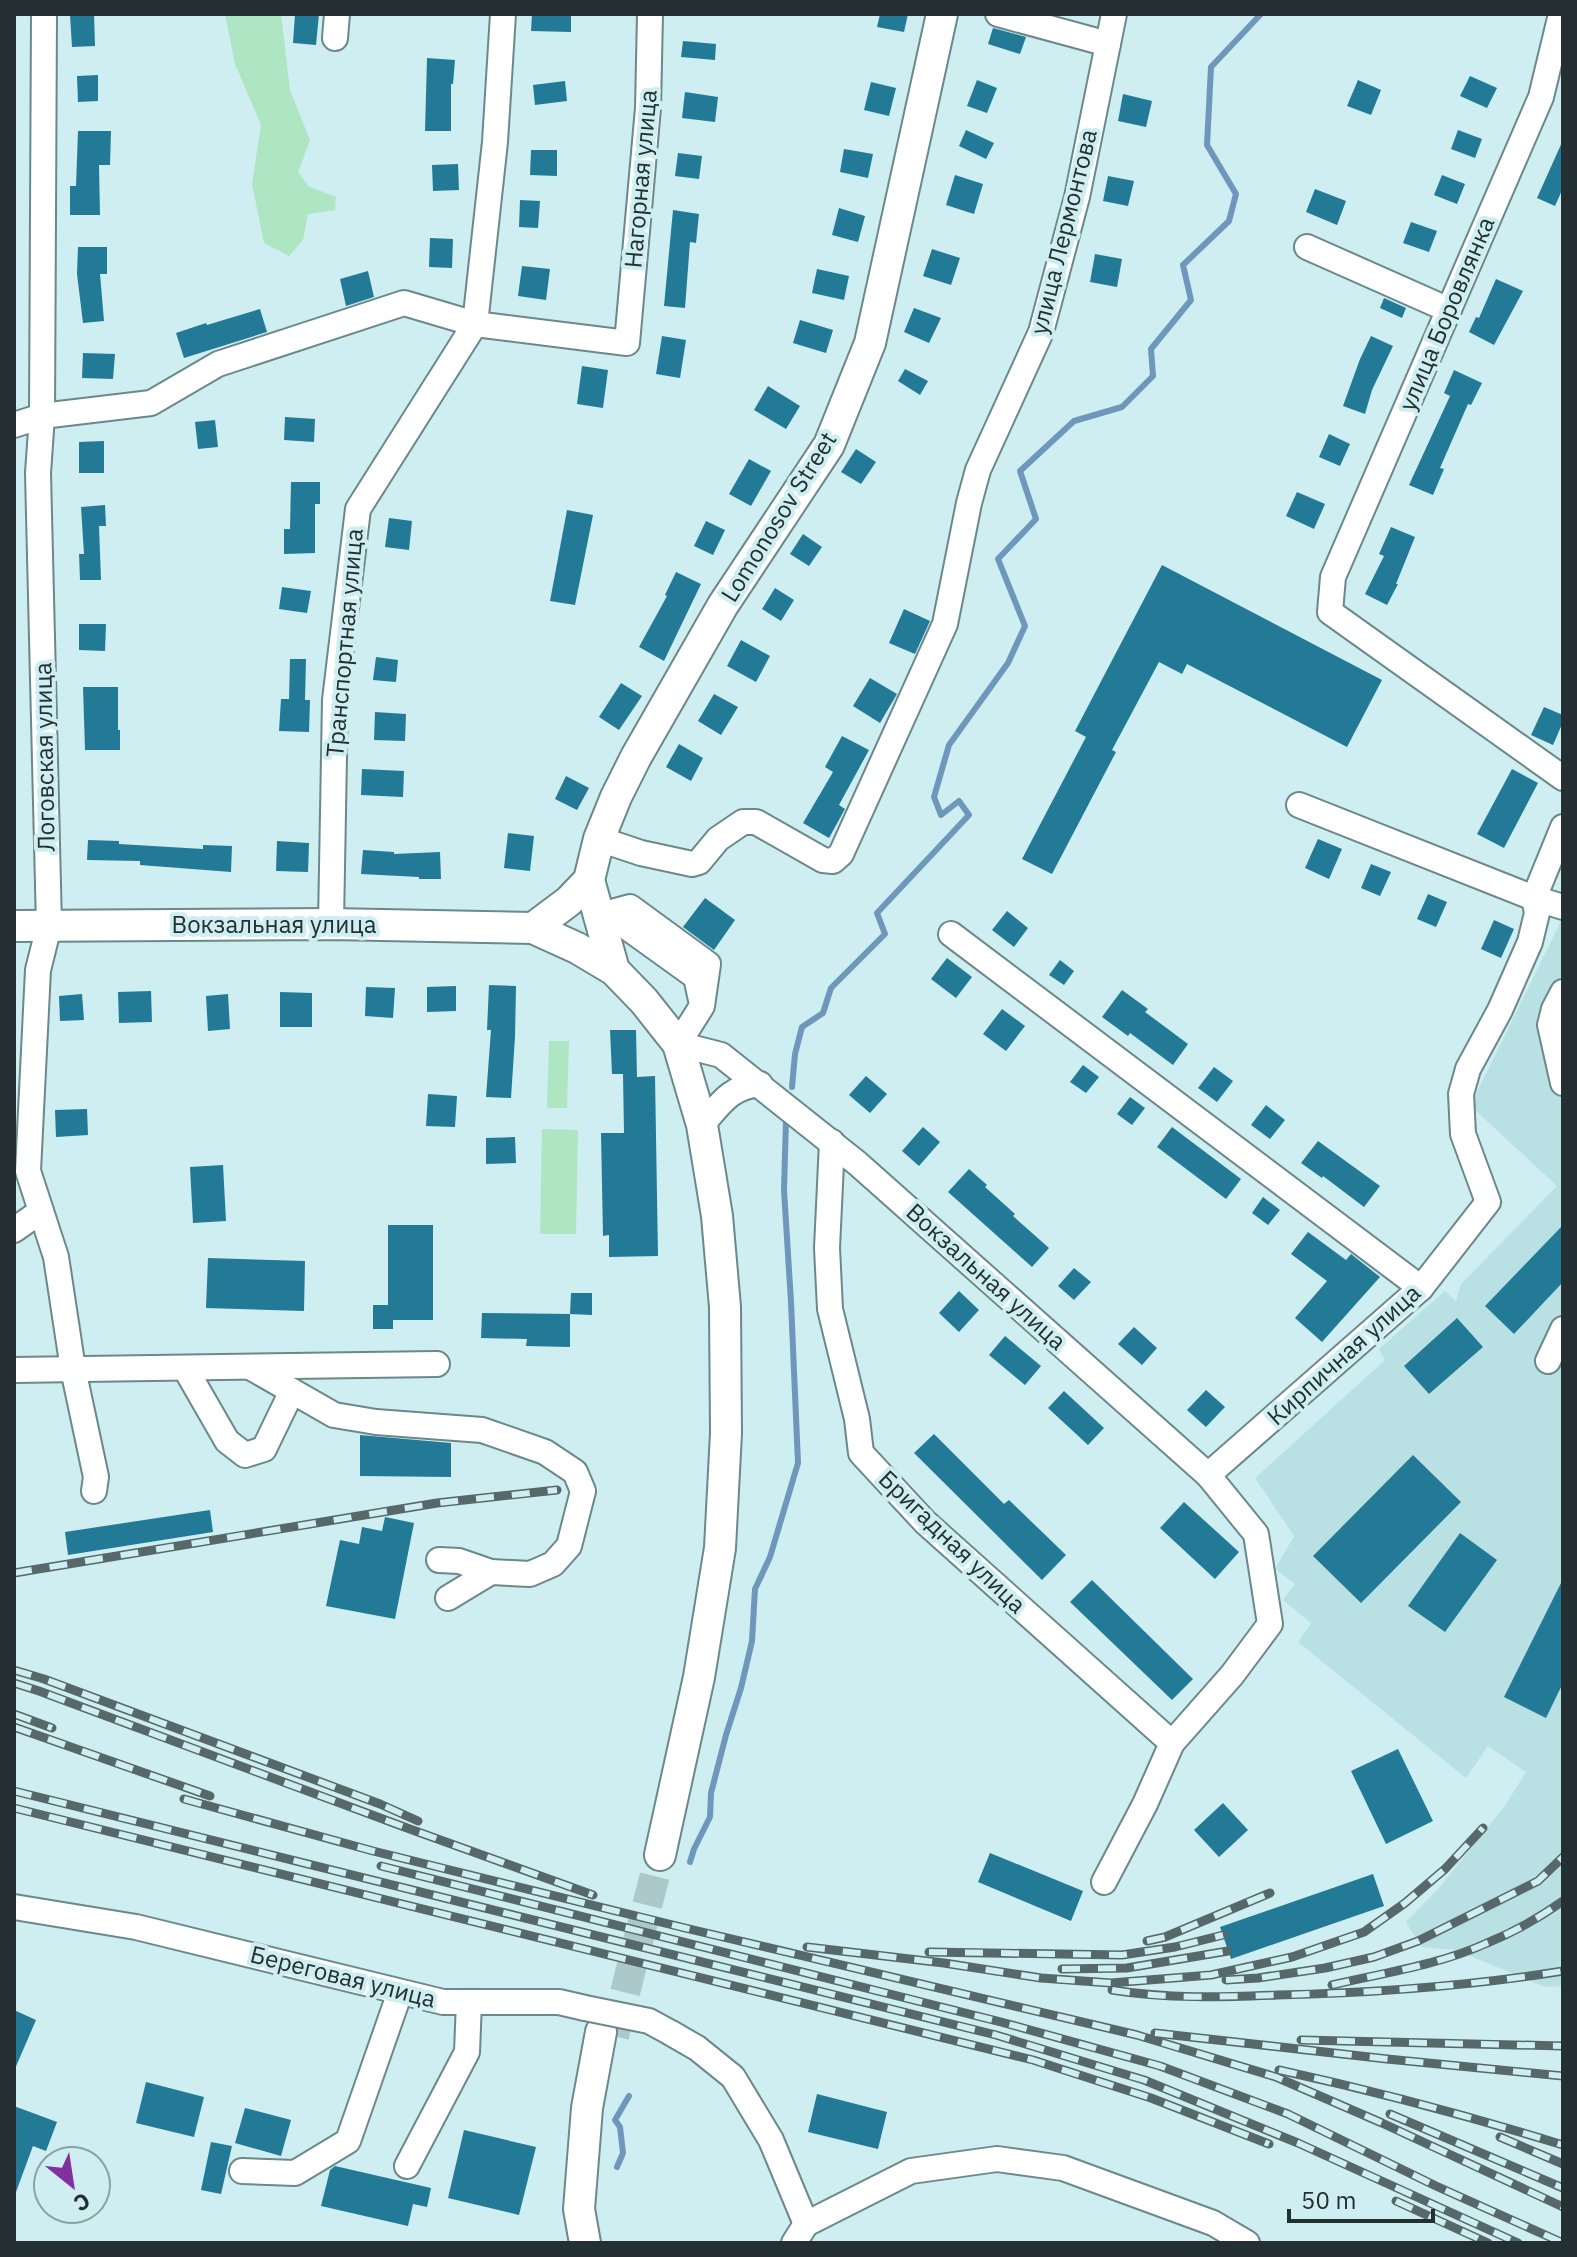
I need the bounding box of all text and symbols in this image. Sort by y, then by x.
street label: Нагорная улица [616,88,664,269]
street label: улица Лермонтова [1022,126,1104,338]
street label: улица Боровлянка [1391,212,1501,415]
street label: Lomonosov Street [713,425,843,608]
street label: Транспортная улица [318,527,370,759]
street label: Логовская улица [26,662,62,852]
street label: Вокзальная улица [171,908,377,940]
street label: Вокзальная улица [900,1196,1074,1357]
street label: Кирпичная улица [1260,1277,1427,1432]
street label: Бригадная улица [872,1463,1033,1620]
street label: Береговая улица [247,1938,439,2015]
north arrow [32,2145,112,2225]
scale bar [1289,2173,1433,2223]
text: 50 m [1301,2184,1356,2216]
text: С [69,2187,96,2219]

